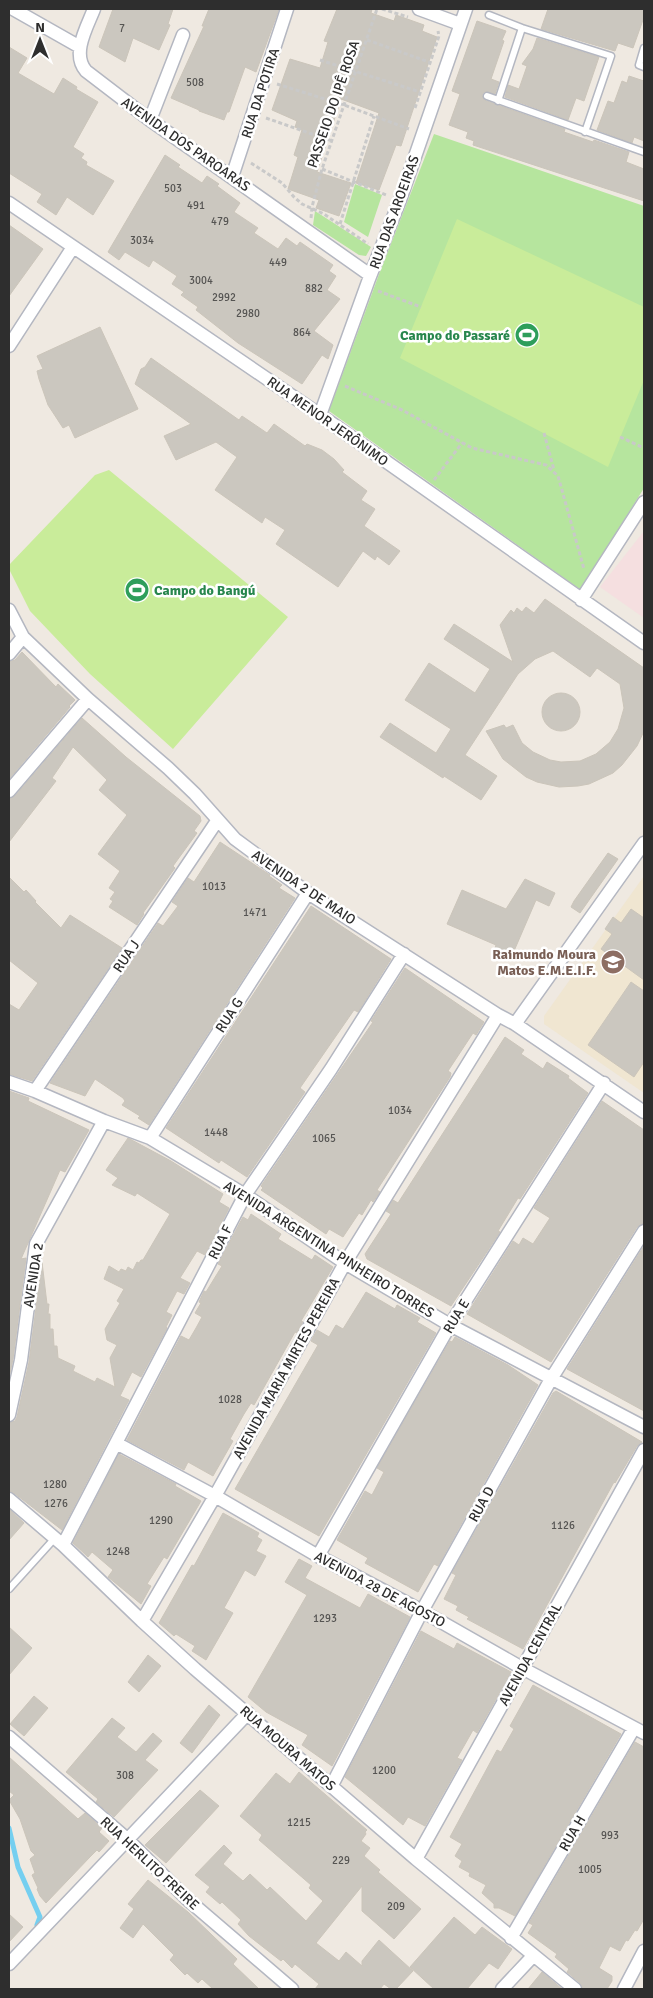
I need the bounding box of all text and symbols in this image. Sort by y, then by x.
north arrow [15,15,65,65]
text: N [35,19,45,36]
house number: 7 [119,22,125,35]
street label: PASSEIO DO IPÊ ROSA [304,38,363,170]
street label: RUA DA POTIRA [238,45,283,141]
house number: 508 [186,76,204,89]
street label: AVENIDA DOS PAROARAS [118,93,254,195]
street label: RUA DAS AROEIRAS [366,153,423,271]
house number: 503 [164,182,182,195]
house number: 491 [187,199,205,212]
house number: 479 [211,215,229,228]
house number: 3034 [130,234,154,247]
house number: 449 [269,256,287,269]
house number: 3004 [189,274,213,287]
house number: 882 [305,282,323,295]
house number: 2992 [212,291,236,304]
house number: 2980 [236,307,260,320]
sports icon: Campo do Passaré [514,322,540,348]
house number: 864 [293,326,311,339]
place label: Campo do Passaré [400,327,510,344]
street label: RUA MENOR JERÔNIMO [264,373,392,470]
sports icon: Campo do Bangú [124,577,150,603]
place label: Campo do Bangú [154,582,256,599]
street label: AVENIDA 2 DE MAIO [248,846,359,929]
house number: 1013 [202,880,226,893]
house number: 1471 [243,906,267,919]
street label: RUA J [110,937,143,976]
place label: Raimundo Moura Matos E.M.E.I.F. [492,946,596,979]
school or university icon: Raimundo Moura Matos E.M.E.I.F. [600,949,626,975]
street label: RUA G [212,995,247,1036]
house number: 1034 [388,1104,412,1117]
house number: 1448 [204,1126,228,1139]
house number: 1065 [312,1132,336,1145]
street label: AVENIDA ARGENTINA PINHEIRO TORRES [220,1177,437,1322]
street label: RUA F [205,1222,236,1262]
street label: AVENIDA 2 [20,1241,47,1309]
street label: AVENIDA MARIA MIRTES PEREIRA [229,1274,344,1462]
street label: RUA E [440,1296,473,1336]
house number: 1028 [218,1393,242,1406]
house number: 1280 [43,1478,67,1491]
street label: RUA D [465,1483,498,1525]
house number: 1276 [44,1497,68,1510]
house number: 1290 [149,1514,173,1527]
house number: 1126 [551,1519,575,1532]
house number: 1248 [106,1545,130,1558]
street label: AVENIDA 28 DE AGOSTO [311,1548,448,1631]
street label: AVENIDA CENTRAL [495,1600,566,1709]
house number: 1293 [313,1612,337,1625]
street label: RUA MOURA MATOS [236,1702,339,1795]
house number: 1200 [372,1764,396,1777]
house number: 308 [116,1769,134,1782]
street label: RUA H [555,1812,589,1854]
street label: RUA HERLITO FREIRE [97,1813,203,1914]
house number: 1215 [287,1816,311,1829]
house number: 993 [601,1829,619,1842]
house number: 229 [332,1854,350,1867]
house number: 1005 [578,1863,602,1876]
house number: 209 [387,1900,405,1913]

